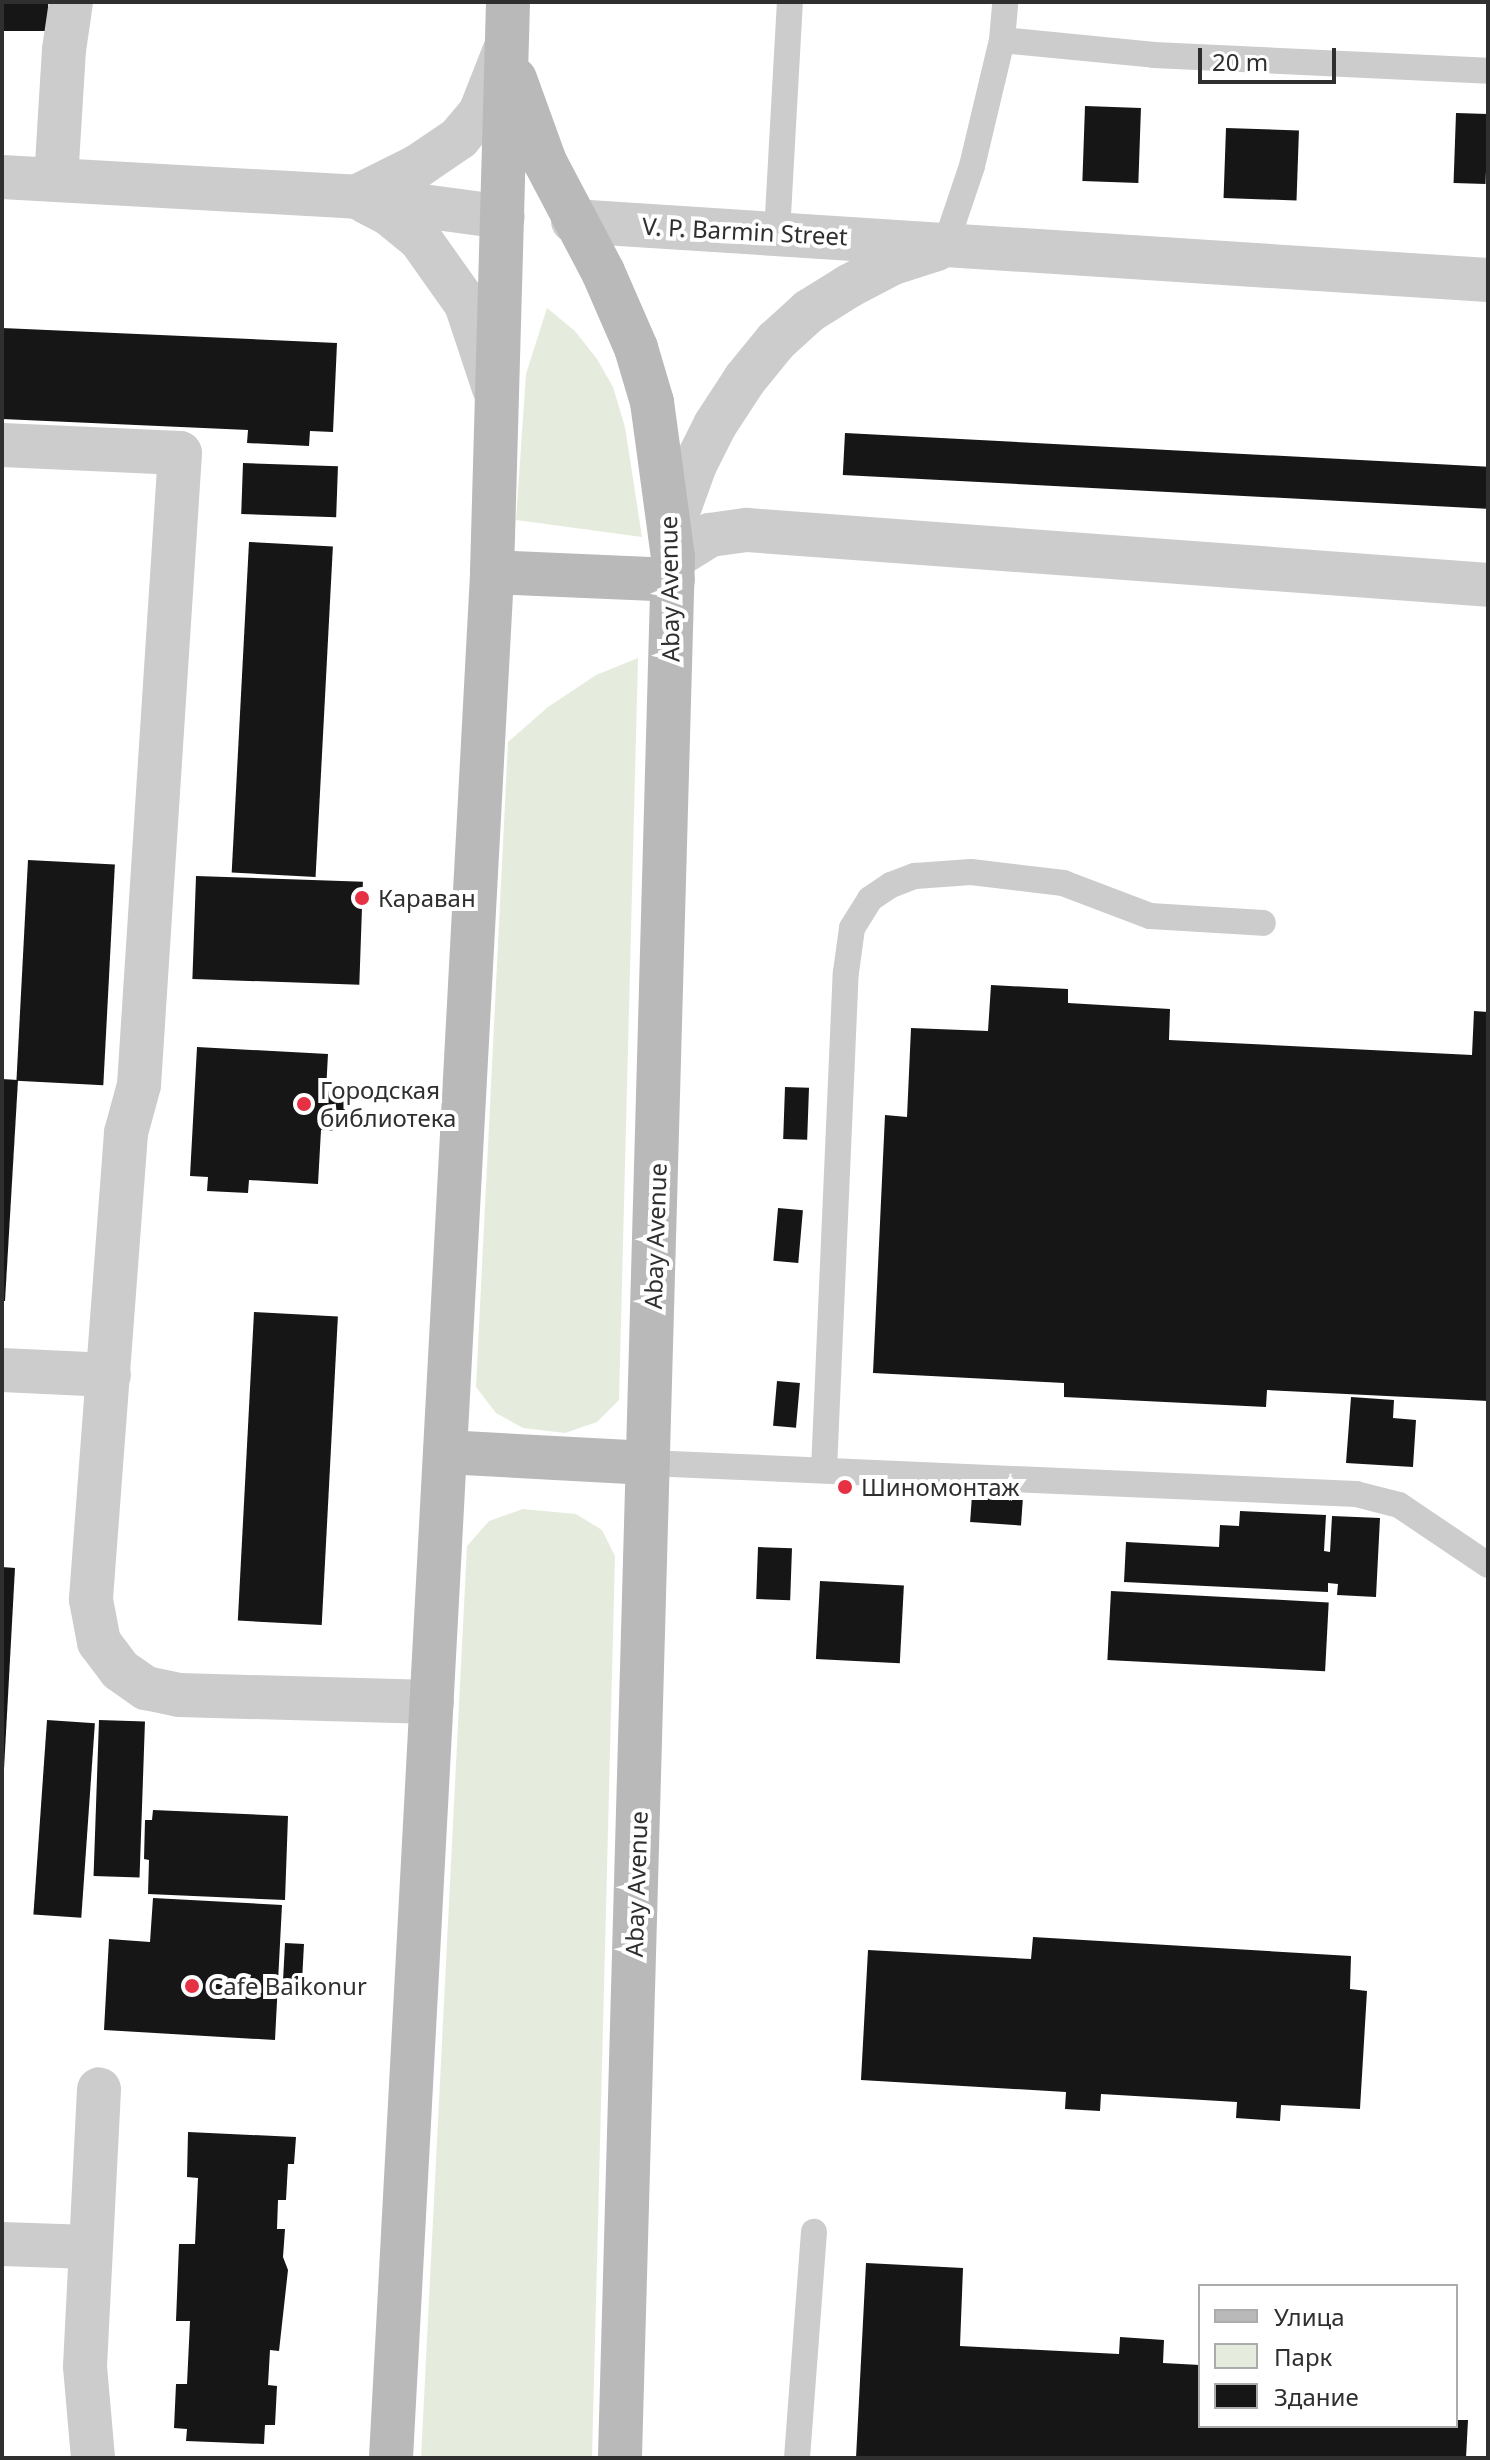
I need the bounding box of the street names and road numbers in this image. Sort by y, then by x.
street label: V. P. Barmin Street [642,211,848,251]
street label: Abay Avenue [653,516,685,662]
street label: Abay Avenue [638,1162,672,1310]
street label: Abay Avenue [619,1810,653,1958]

